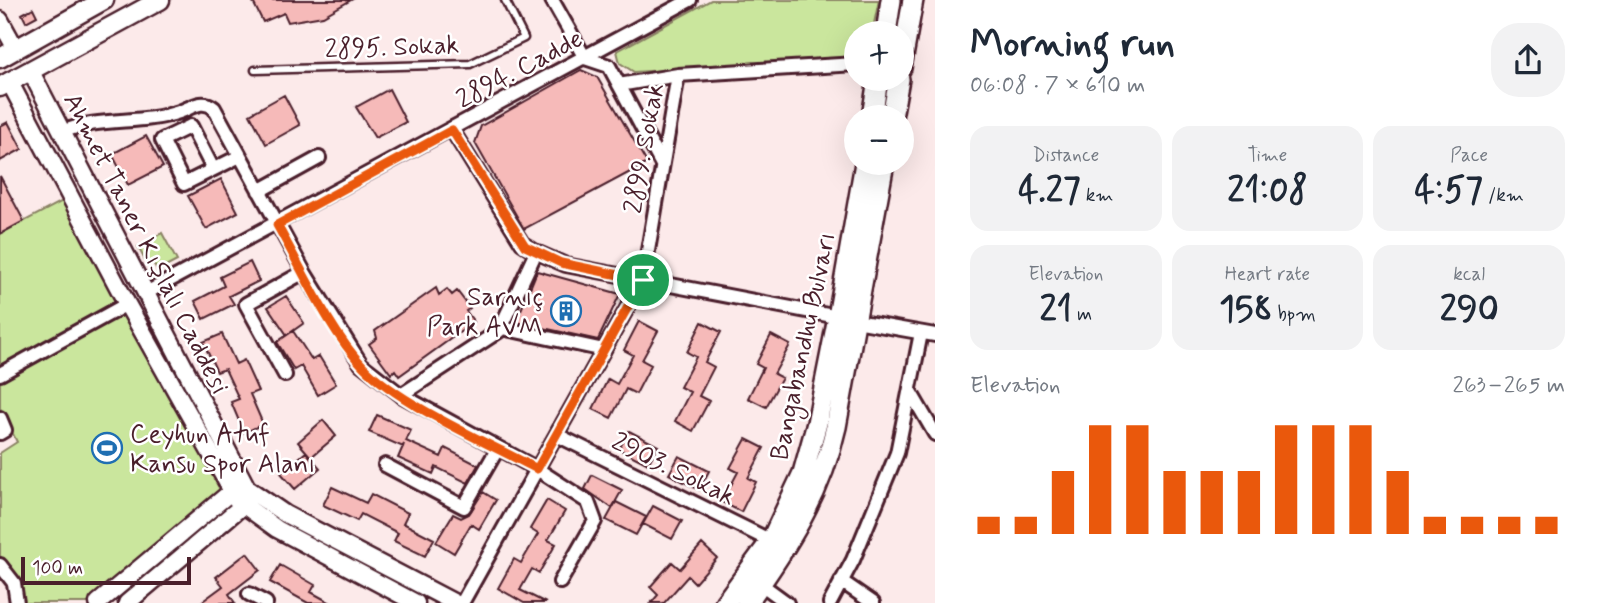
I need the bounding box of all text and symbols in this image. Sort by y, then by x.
text: Morning run [970,20,1175,69]
map controls [844,21,914,175]
button: + [844,21,914,91]
street label: 2894. Cadde [451,22,589,117]
button: share [1491,23,1565,97]
street label: 2895. Sokak [324,29,460,67]
text: 06:08 · 7 × 610 m [970,71,1145,101]
street label: 2899. Sokak [617,80,673,216]
street label: Ahmet Taner Kışlalı Caddesi [54,88,236,400]
button: − [844,105,914,175]
text: Distance [1032,143,1099,168]
text: Time [1248,143,1287,168]
text: Pace [1450,143,1488,168]
text: 4.27 [1018,168,1081,214]
text: 21:08 [1227,168,1308,214]
text: 4:57 [1414,168,1483,214]
text: km [1081,183,1113,208]
text: /km [1483,183,1524,208]
street label: Bangabandhu Bulvarı [763,229,847,464]
pin [613,250,673,310]
icon: arrive [624,261,662,299]
text: Elevation [1028,262,1103,287]
text: Heart rate [1225,262,1310,287]
text: kcal [1453,262,1485,287]
place label: Sarnıç Park AVM [427,281,543,345]
text: 21 [1040,287,1072,333]
text: 158 [1219,287,1272,333]
text: 290 [1440,287,1499,333]
building icon: Sarnıç Park AVM [549,294,583,328]
text: m [1072,302,1092,327]
text: bpm [1272,302,1316,327]
text: Elevation [970,371,1061,401]
text: 263–265 m [1453,371,1565,401]
place label: Ceyhun Atuf Kansu Spor Alanı [130,418,315,482]
street label: 2903. Sokak [606,425,741,514]
sports icon: Ceyhun Atuf Kansu Spor Alanı [90,431,124,465]
scale bar [21,554,191,586]
text: 100 m [32,556,83,581]

